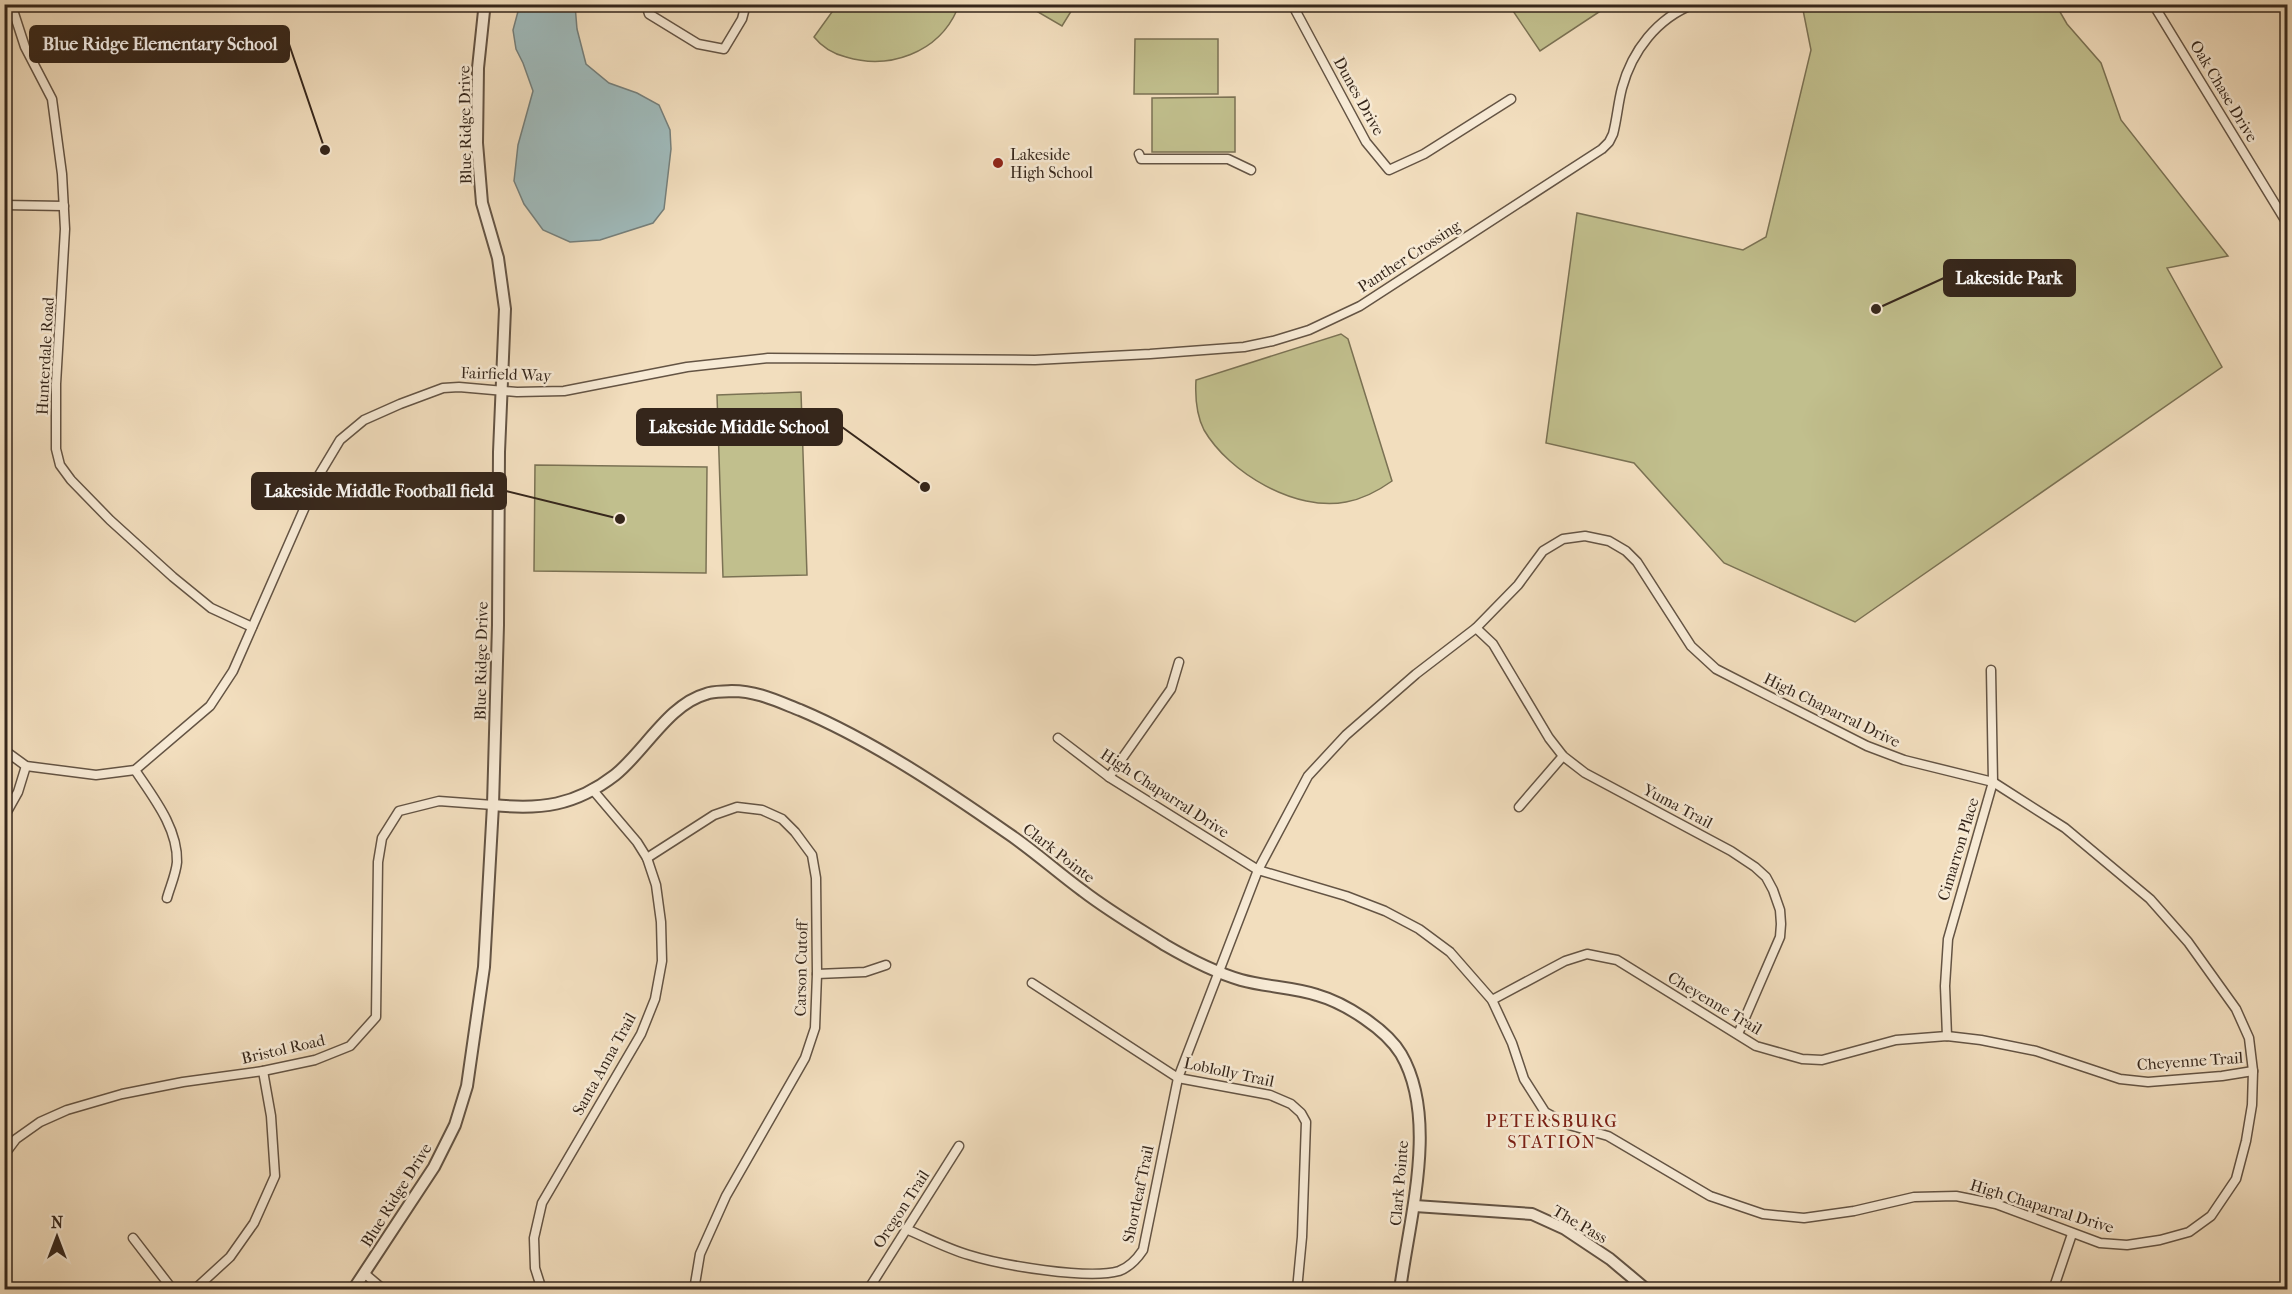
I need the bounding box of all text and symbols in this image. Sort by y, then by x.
callout: Blue Ridge Elementary School [30,26,289,62]
text: Blue Ridge Elementary School [43,34,278,55]
street label: Oak Chase Drive [2186,37,2262,145]
street label: Dunes Drive [1330,53,1388,139]
street label: Blue Ridge Drive [454,65,476,185]
place label: Lakeside High School [1010,145,1094,182]
marker: Lakeside High School [991,156,1005,170]
street label: Panther Crossing [1354,215,1464,296]
callout: Lakeside Park [1944,260,2075,296]
text: Lakeside Park [1955,268,2063,289]
street label: Hunterdale Road [32,296,58,416]
street label: Fairfield Way [460,363,552,385]
callout: Lakeside Middle School [637,409,842,445]
text: Lakeside Middle School [649,417,830,438]
callout: Lakeside Middle Football field [252,473,506,509]
text: Lakeside Middle Football field [264,481,495,502]
street label: Blue Ridge Drive [470,601,492,721]
street label: High Chaparral Drive [1761,669,1903,751]
street label: High Chaparral Drive [1097,744,1233,842]
street label: Yuma Trail [1639,779,1717,833]
street label: Cimarron Place [1933,795,1983,903]
street label: Clark Pointe [1019,819,1099,887]
street label: Carson Cutoff [791,918,811,1016]
street label: Cheyenne Trail [1665,967,1766,1039]
street label: Santa Anna Trail [568,1009,640,1119]
street label: Bristol Road [239,1030,327,1068]
street label: Cheyenne Trail [2136,1048,2244,1074]
street label: Loblolly Trail [1182,1053,1276,1091]
district label: PETERSBURG STATION [1485,1111,1619,1153]
street label: Blue Ridge Drive [356,1139,436,1250]
street label: Clark Pointe [1386,1139,1412,1227]
street label: Shortleaf Trail [1118,1143,1158,1244]
street label: Oregon Trail [869,1166,934,1252]
street label: High Chaparral Drive [1968,1175,2116,1237]
street label: The Pass [1549,1201,1611,1247]
north arrow [27,1207,87,1267]
text: N [51,1213,64,1232]

